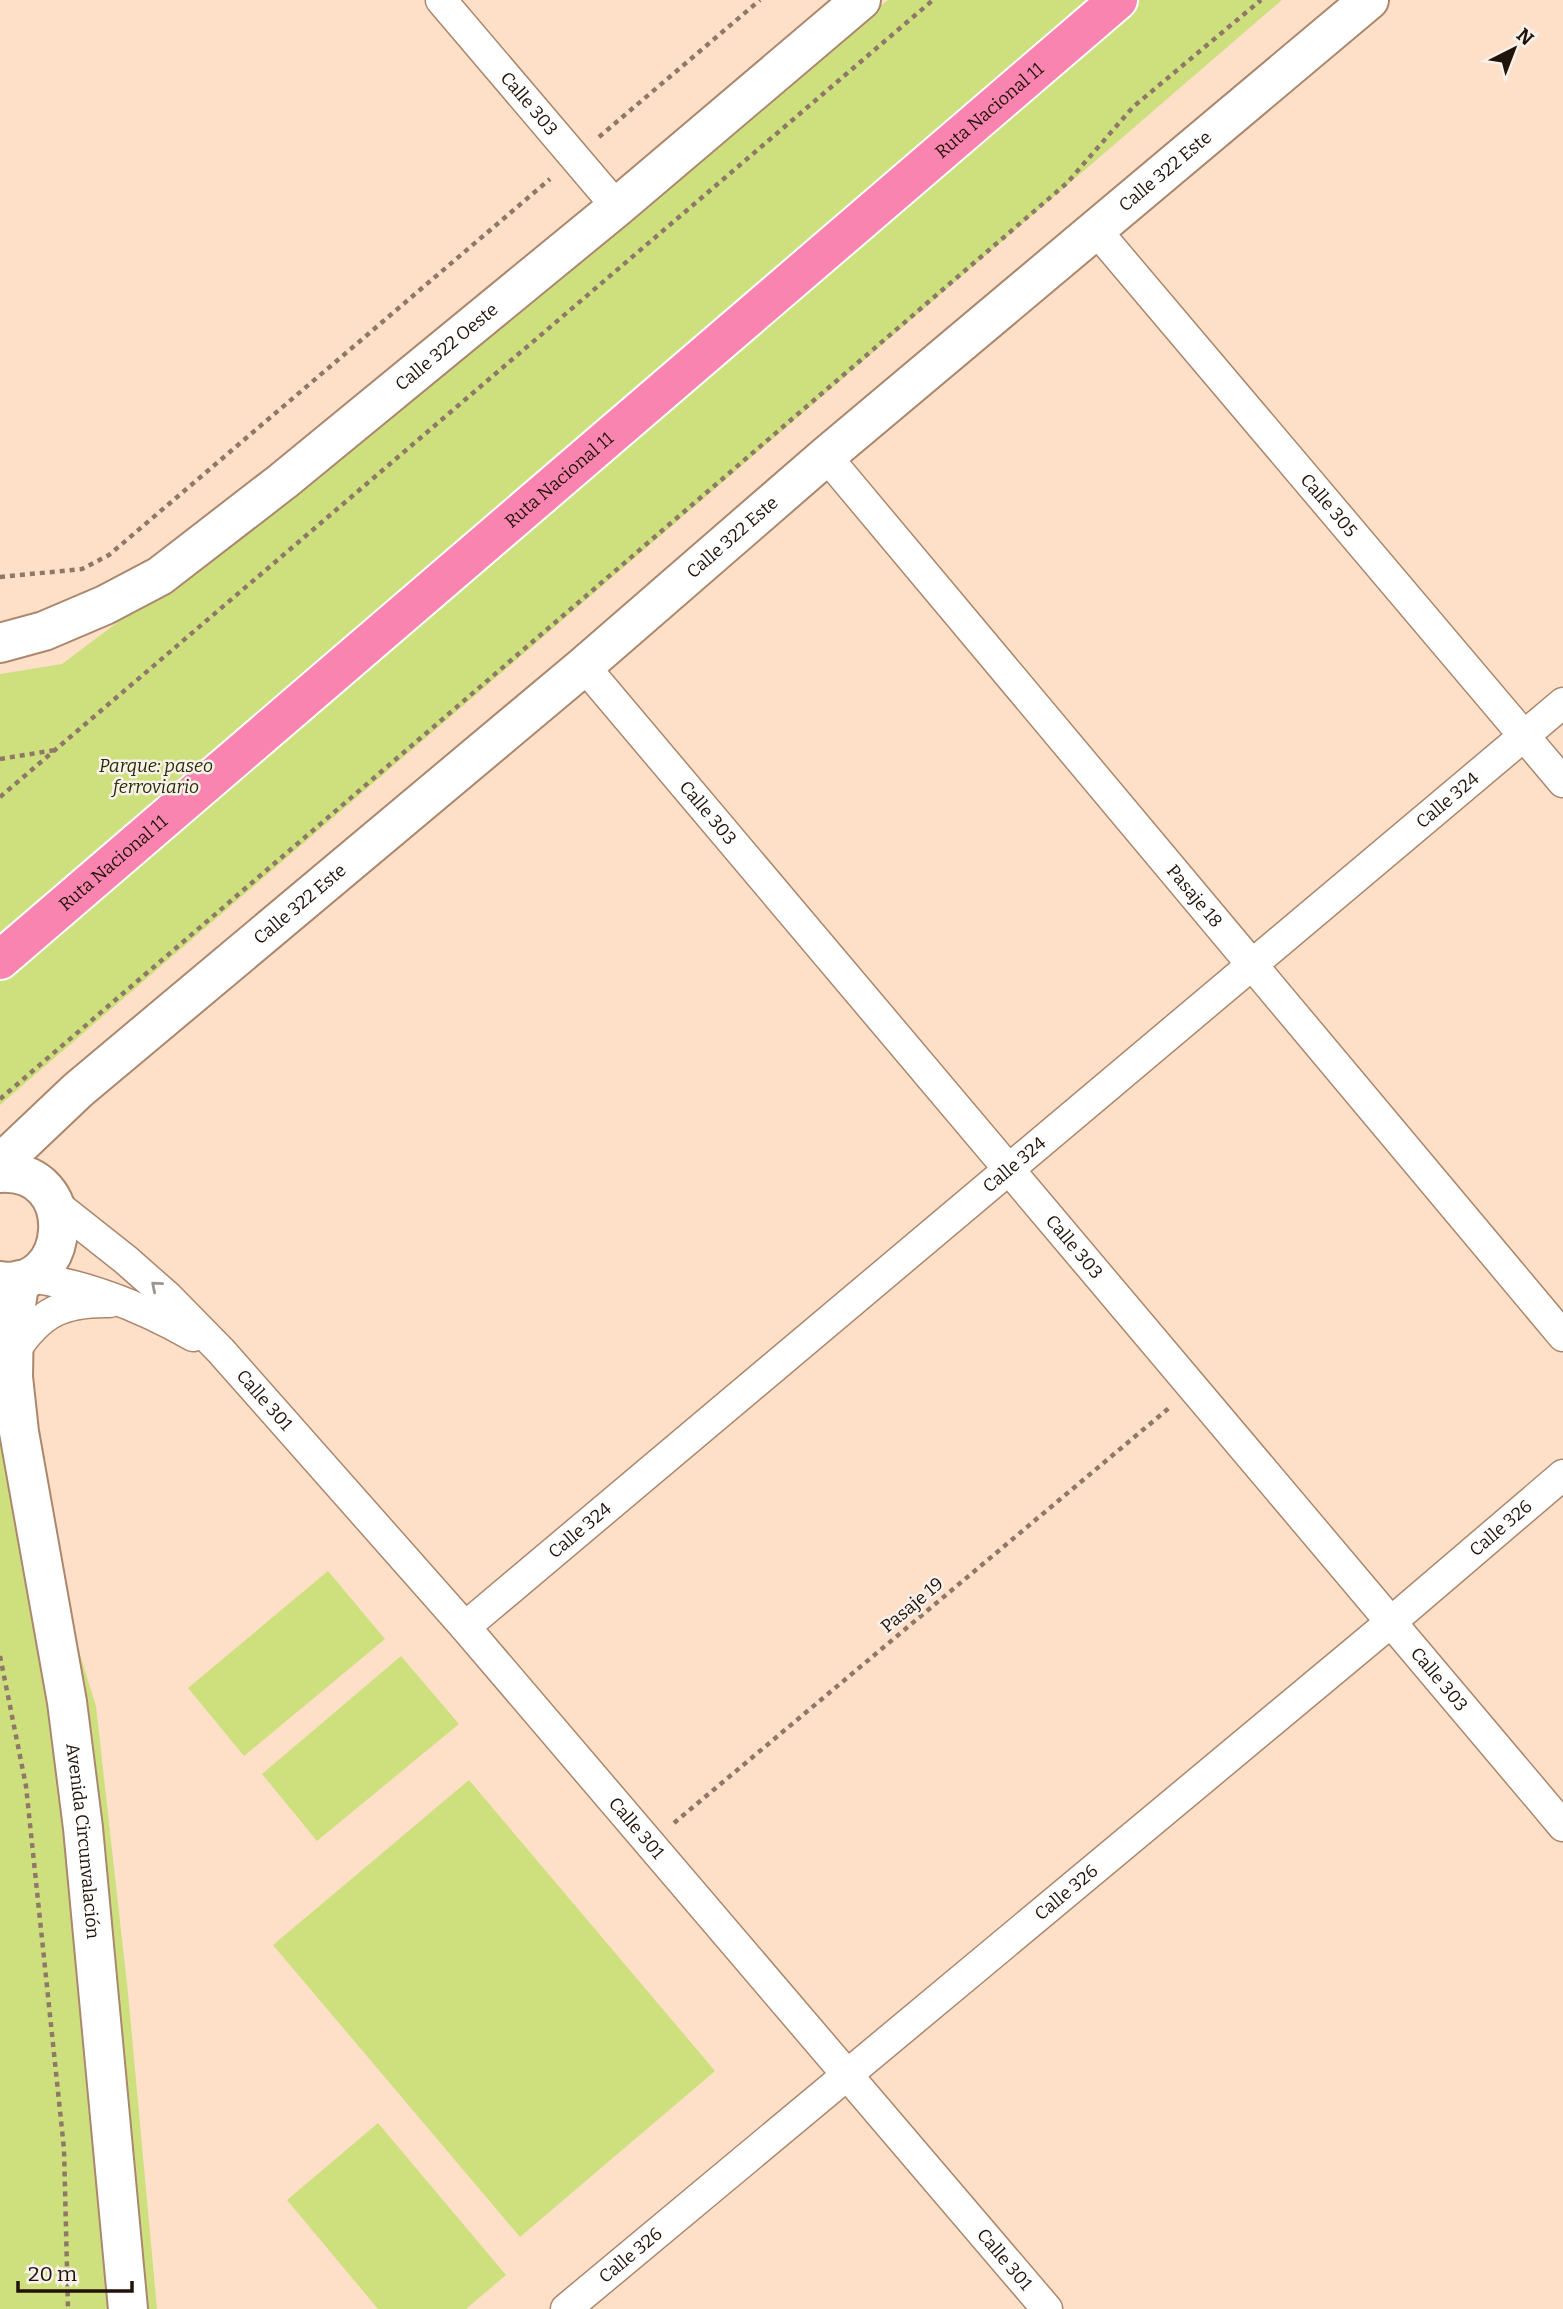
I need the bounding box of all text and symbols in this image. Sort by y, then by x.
north arrow [1479,14,1549,84]
text: N [1512,23,1538,50]
street label: Ruta Nacional 11 [931,57,1049,163]
street label: Calle 303 [496,67,562,140]
street label: Calle 322 Este [1114,126,1216,216]
street label: Calle 322 Oeste [391,298,502,395]
street label: Ruta Nacional 11 [500,427,618,532]
street label: Calle 305 [1296,469,1362,542]
street label: Calle 322 Este [682,492,783,583]
park label: Parque: paseo ferroviario [99,755,213,798]
street label: Calle 324 [1411,767,1484,833]
street label: Calle 303 [675,776,741,849]
street label: Ruta Nacional 11 [54,810,172,916]
street label: Calle 322 Este [249,859,351,949]
street label: Pasaje 18 [1162,860,1227,932]
street label: Calle 324 [978,1132,1051,1197]
street label: Calle 303 [1041,1210,1107,1283]
one-way arrow [151,1282,164,1294]
street label: Calle 301 [232,1365,298,1436]
street label: Calle 326 [1465,1495,1537,1561]
street label: Calle 324 [544,1497,616,1563]
street label: Pasaje 19 [876,1573,948,1637]
street label: Calle 303 [1406,1643,1472,1716]
street label: Avenida Circunvalación [61,1742,104,1940]
street label: Calle 301 [604,1793,669,1864]
street label: Calle 326 [1030,1860,1102,1925]
street label: Calle 326 [594,2223,667,2288]
street label: Calle 301 [972,2224,1037,2295]
scale bar [18,2250,131,2294]
text: 20 m [28,2261,77,2287]

